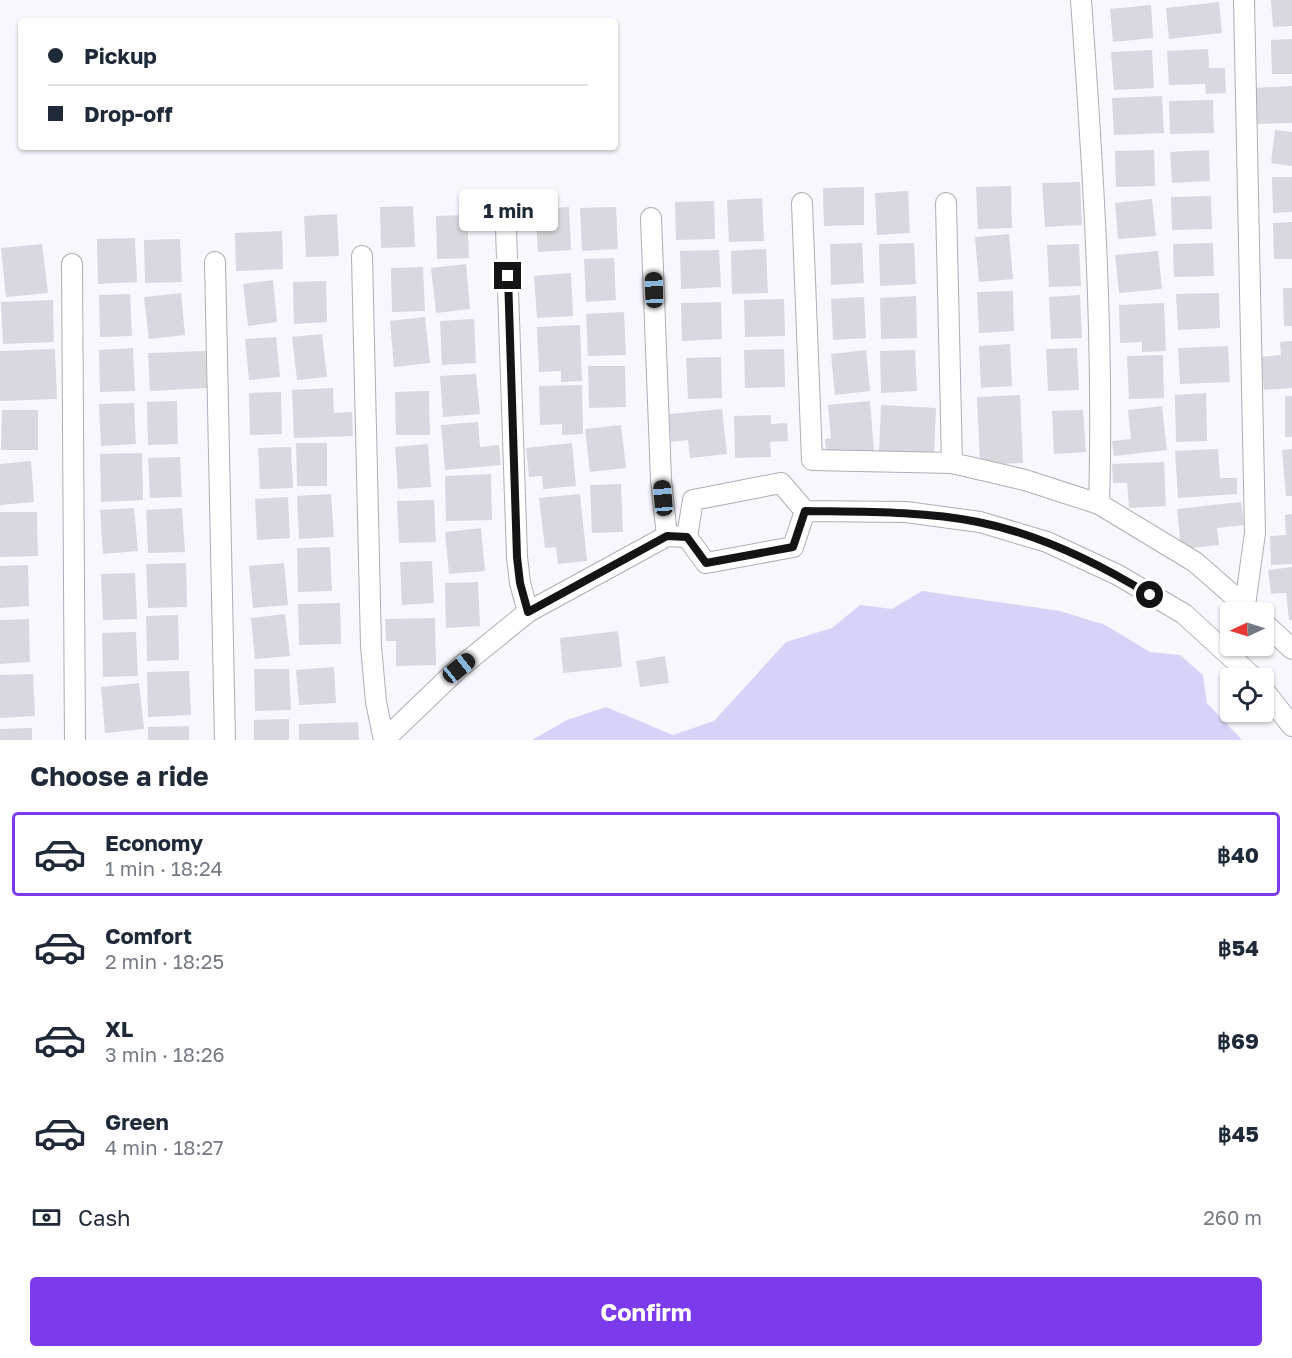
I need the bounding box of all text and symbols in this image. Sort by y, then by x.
text: Pickup [84,42,157,69]
text: Drop-off [84,100,173,127]
callout: 1 min [458,189,558,231]
text: 1 min [483,198,534,222]
route end [494,262,521,289]
car [644,272,664,308]
car [652,479,674,517]
route start [1136,581,1163,608]
north arrow [1220,602,1274,656]
map controls [1220,602,1274,722]
car [439,650,479,686]
button: locate [1220,668,1274,722]
text: Choose a ride [30,760,209,792]
icon: car [33,827,87,881]
text: Economy [105,829,203,856]
text: ฿40 [1217,841,1259,868]
text: 1 min · 18:24 [105,856,223,880]
icon: car [33,920,87,974]
text: Comfort [105,922,192,949]
text: ฿54 [1218,934,1259,961]
text: 2 min · 18:25 [105,949,224,973]
icon: car [33,1013,87,1067]
text: XL [105,1015,133,1042]
text: ฿69 [1217,1027,1259,1054]
text: 3 min · 18:26 [105,1042,225,1066]
icon: car [33,1106,87,1160]
text: Green [105,1108,169,1135]
text: ฿45 [1218,1120,1259,1147]
text: 4 min · 18:27 [105,1135,224,1159]
icon: cash [30,1201,63,1234]
text: Cash [78,1204,131,1231]
text: 260 m [1203,1205,1262,1229]
button: Confirm [30,1277,1262,1346]

